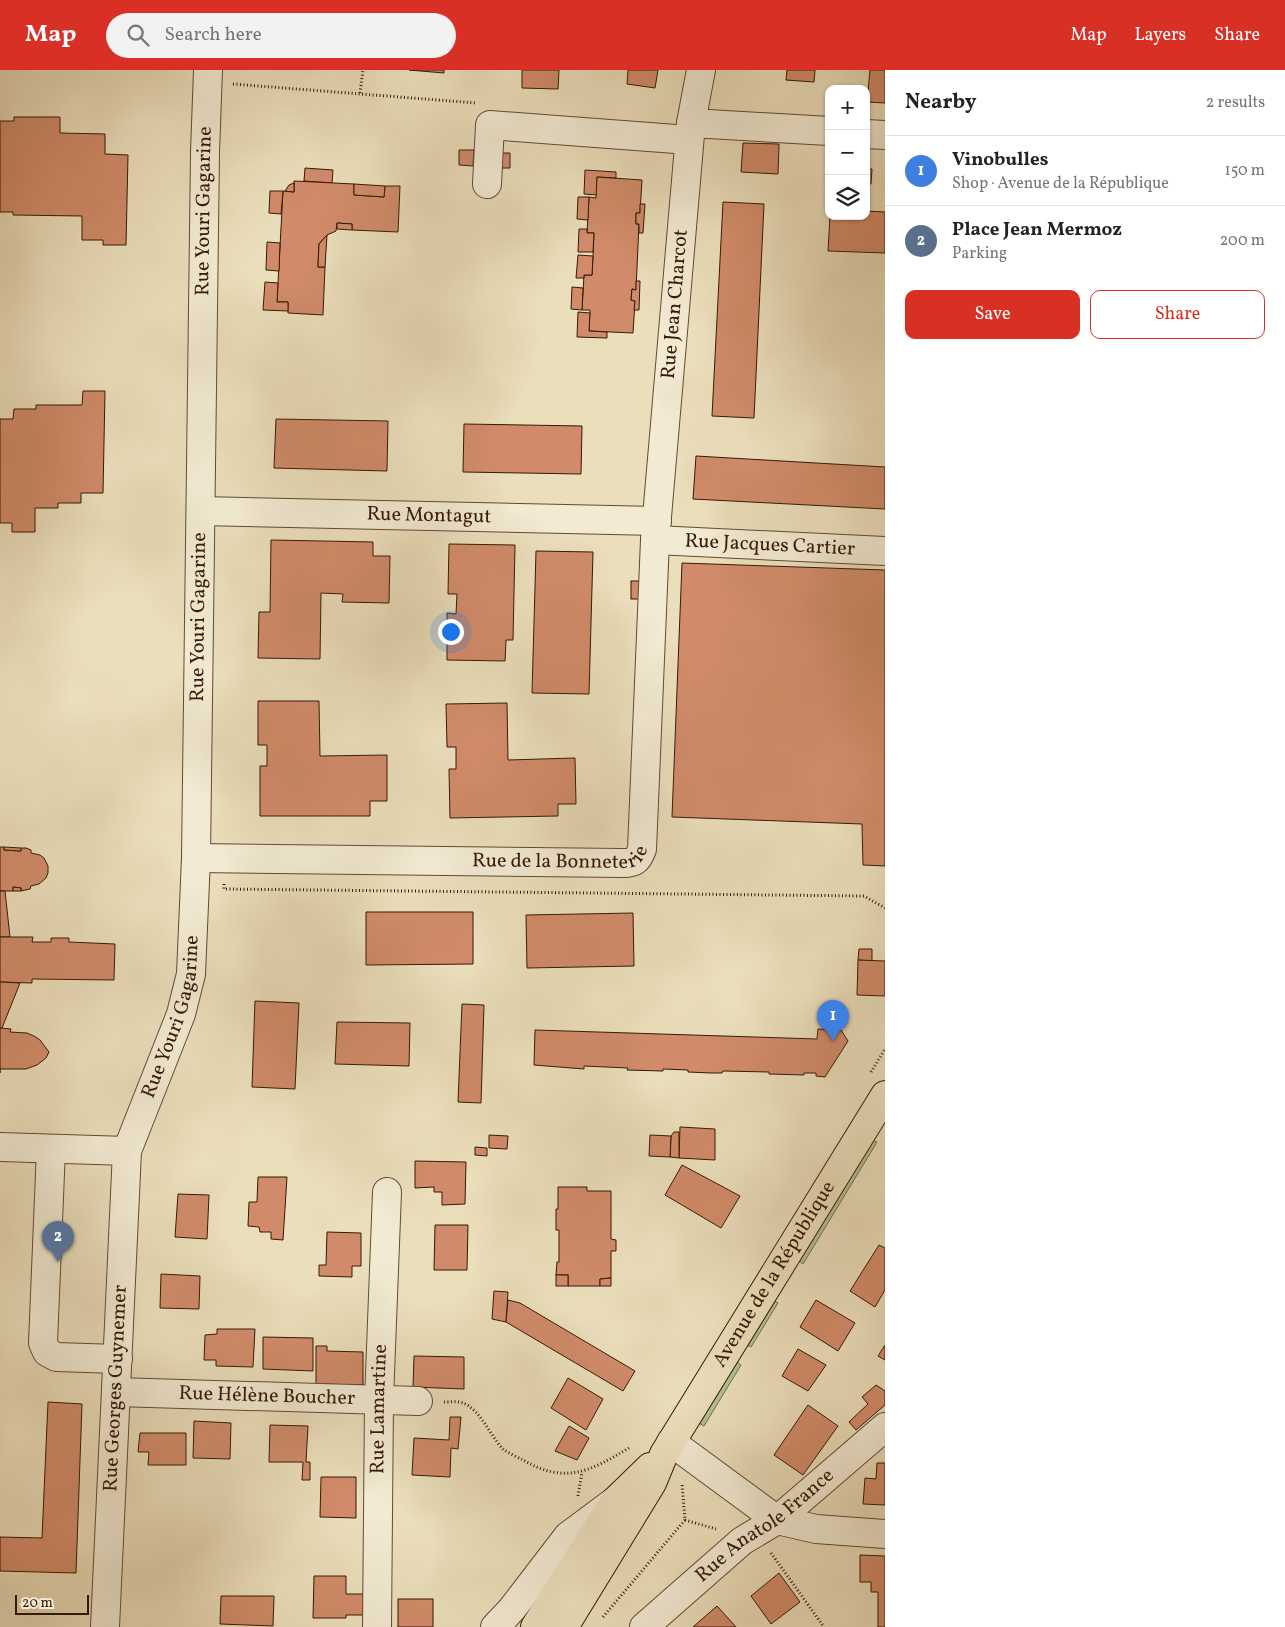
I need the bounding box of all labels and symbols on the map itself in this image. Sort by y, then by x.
street label: Rue Youri Gagarine [189,126,220,296]
street label: Rue Jean Charcot [655,228,696,380]
street label: Rue Montagut [366,501,492,531]
street label: Rue Jacques Cartier [684,527,856,564]
street label: Rue Youri Gagarine [184,532,214,702]
your location [438,619,464,645]
street label: Rue de la Bonneterie [472,841,656,877]
street label: Rue Youri Gagarine [135,935,207,1102]
pin: 1 [817,1000,849,1041]
street label: Avenue de la République [706,1176,843,1373]
pin: 2 [42,1221,74,1262]
street label: Rue Georges Guynemer [97,1284,135,1492]
street label: Rue Lamartine [364,1343,395,1474]
street label: Rue Hélène Boucher [178,1380,356,1413]
street label: Rue Anatole France [690,1462,841,1589]
scale bar [15,1592,89,1615]

